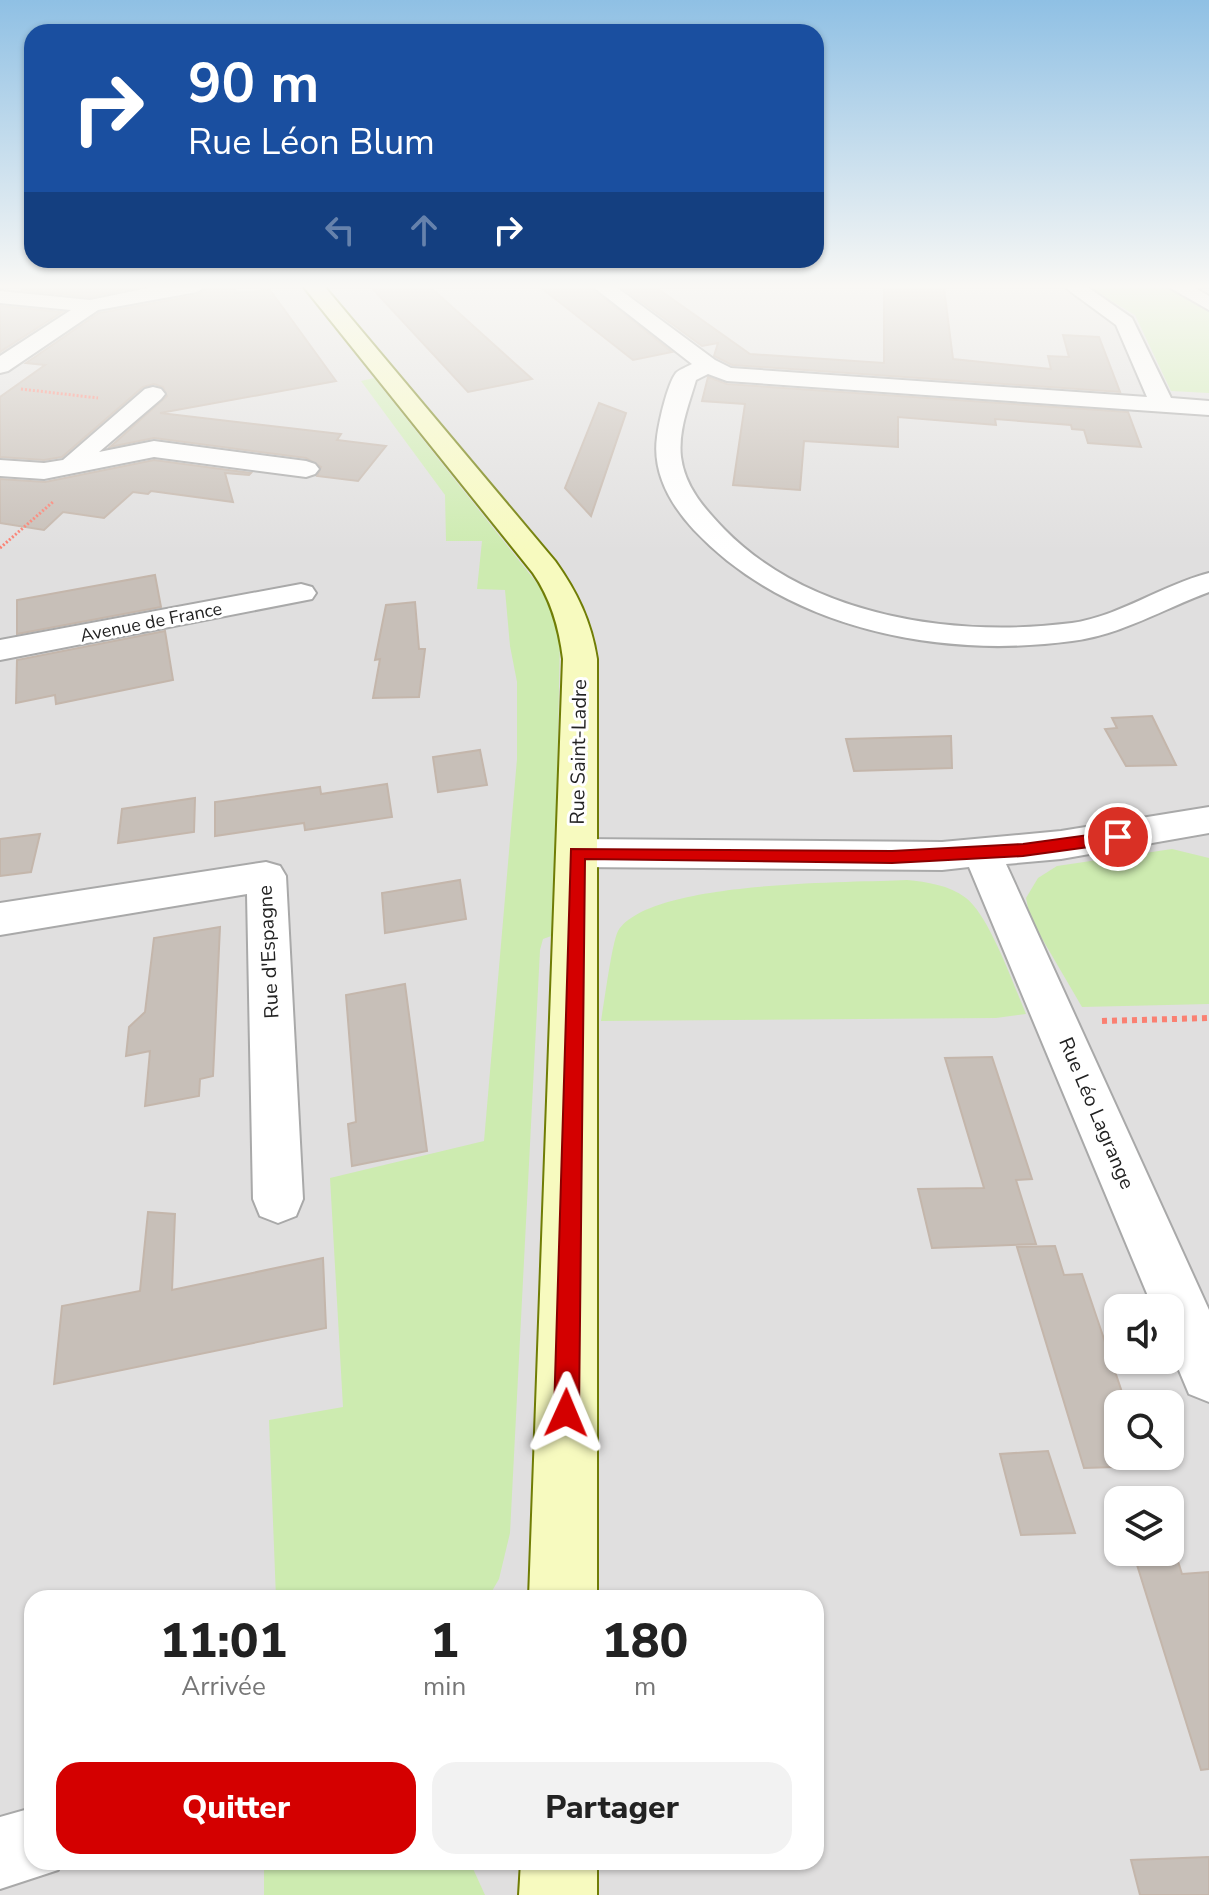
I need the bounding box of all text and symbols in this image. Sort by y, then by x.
text: 90 m [188,45,319,122]
icon: right [56,56,160,160]
text: Rue Léon Blum [188,118,435,167]
icon: left [318,208,362,252]
icon: ahead [402,208,446,252]
icon: right [486,208,530,252]
street label: Avenue de France [78,596,224,648]
street label: Rue Saint-Ladre [564,679,593,825]
pin [1084,803,1152,871]
icon: arrive [1096,815,1140,859]
street label: Rue d'Espagne [252,885,285,1019]
street label: Rue Léo Lagrange [1052,1033,1141,1193]
map controls [1104,1294,1184,1566]
button: sound [1104,1294,1184,1374]
position arrow [524,1371,608,1455]
button: search [1104,1390,1184,1470]
button: layers [1104,1486,1184,1566]
text: 11:01 [160,1608,287,1674]
text: 1 [430,1608,459,1674]
text: 180 [602,1608,688,1674]
text: Arrivée [181,1669,266,1704]
text: min [423,1669,466,1704]
text: m [634,1669,656,1704]
button: Quitter [56,1762,416,1854]
button: Partager [432,1762,792,1854]

